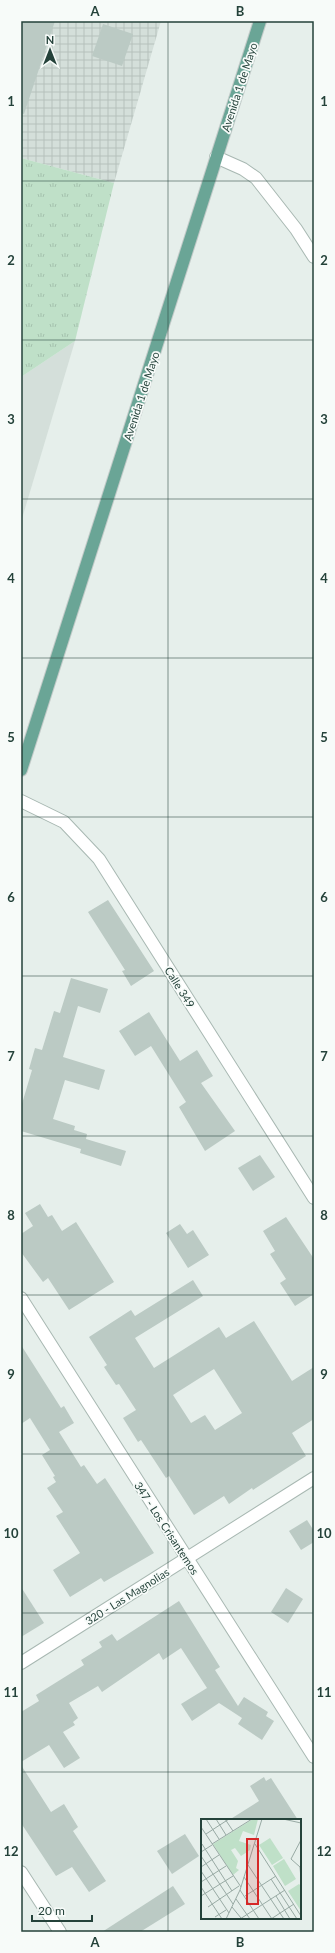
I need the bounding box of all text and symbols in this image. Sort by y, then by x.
text: A [89,3,100,19]
text: B [236,3,245,19]
north arrow [30,30,70,70]
text: N [46,33,54,46]
street label: Avenida 1 de Mayo [218,41,260,133]
text: 1 [7,93,15,109]
text: 1 [320,93,328,109]
text: 2 [7,252,15,268]
text: 2 [320,252,328,268]
street label: Avenida 1 de Mayo [120,350,162,442]
text: 3 [7,411,15,427]
text: 3 [320,411,328,427]
text: 4 [7,570,15,586]
text: 4 [320,570,328,586]
text: 5 [7,729,15,745]
text: 5 [320,729,328,745]
text: 6 [7,889,15,905]
text: 6 [320,889,328,905]
street label: Calle 349 [162,964,198,1010]
text: 7 [7,1048,15,1064]
text: 7 [320,1048,328,1064]
text: 8 [7,1207,15,1223]
text: 8 [320,1207,328,1223]
text: 9 [7,1366,15,1382]
text: 9 [320,1366,328,1382]
street label: 347 - Los Crisantemos [132,1479,202,1577]
text: 10 [3,1525,19,1541]
text: 10 [316,1525,332,1541]
street label: 320 - Las Magnolias [83,1565,172,1627]
text: 11 [3,1684,19,1700]
text: 11 [316,1684,332,1700]
inset map [201,1819,301,1919]
text: 12 [3,1843,19,1859]
text: 12 [316,1843,332,1859]
scale bar [32,1897,92,1923]
text: 20 m [38,1903,65,1918]
text: A [89,1934,100,1950]
text: B [236,1934,245,1950]

